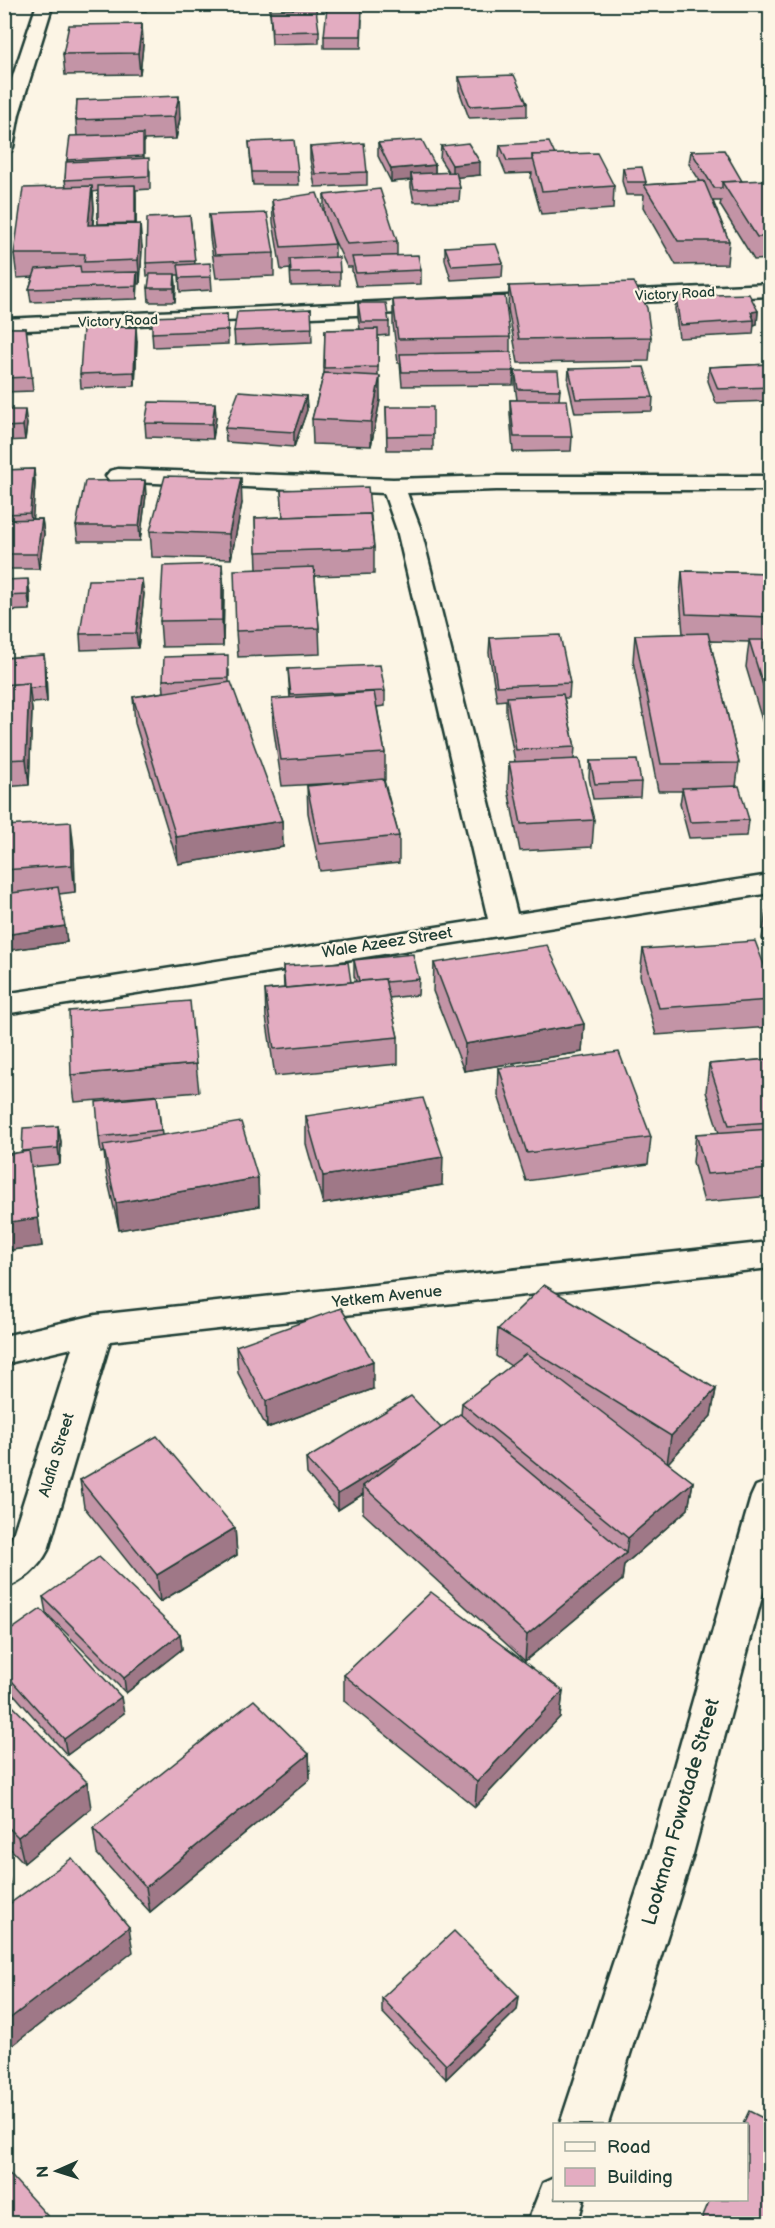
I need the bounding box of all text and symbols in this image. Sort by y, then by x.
street label: Victory Road [635,283,715,305]
street label: Victory Road [78,311,158,331]
street label: Wale Azeez Street [320,923,454,963]
street label: Yetkem Avenue [330,1282,444,1312]
street label: Alafia Street [35,1411,79,1499]
street label: Lookman Fowotade Street [637,1696,725,1928]
legend [553,2123,748,2201]
text: Road [607,2137,651,2158]
north arrow [27,2141,87,2201]
text: N [34,2165,53,2178]
text: Building [607,2167,673,2188]

